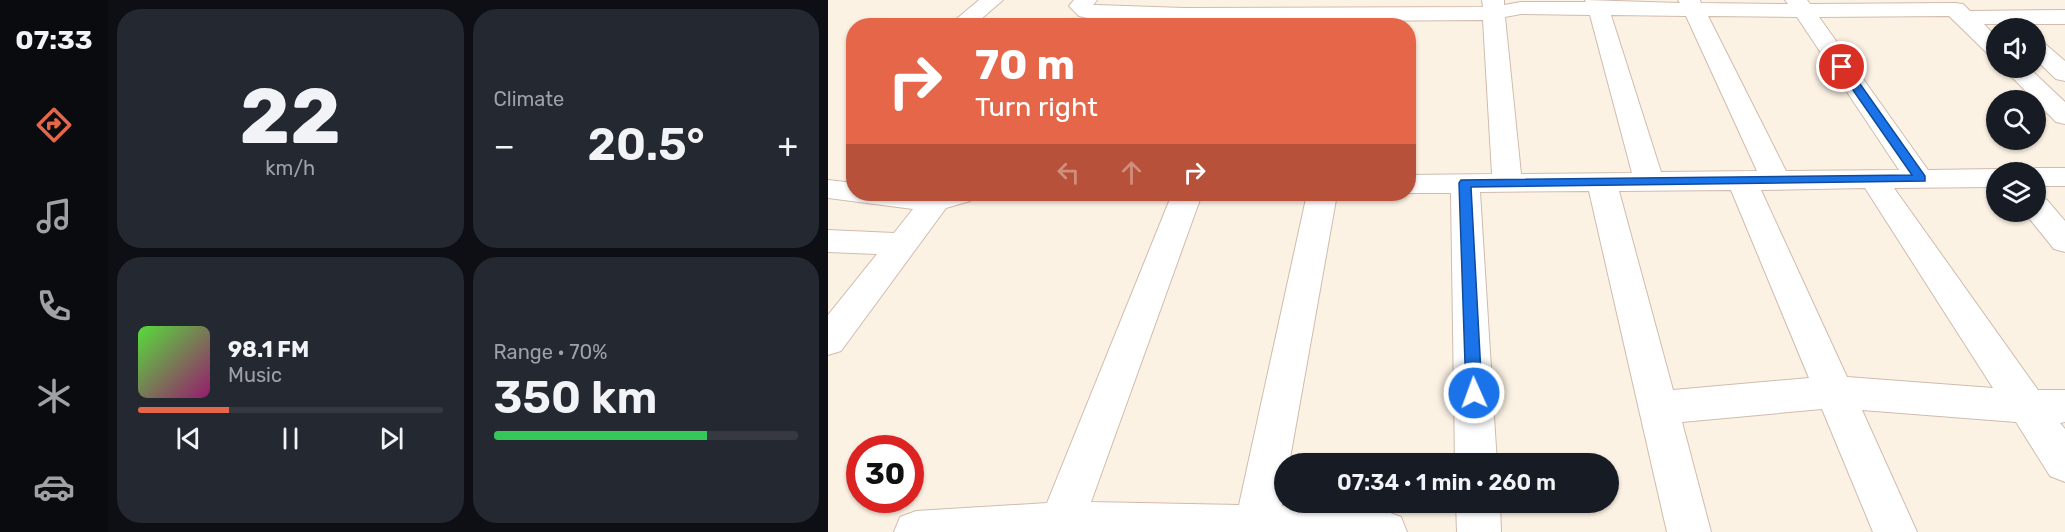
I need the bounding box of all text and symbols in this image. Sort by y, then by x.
map controls [1986,18,2046,222]
button: sound [1986,18,2046,78]
text: 07:33 [15,24,93,56]
text: 70 m [975,40,1075,90]
pin [1816,41,1867,92]
icon: right [876,42,954,120]
icon: arrive [1825,50,1858,83]
text: 22 [240,70,341,163]
text: Climate [494,87,564,111]
button: search [1986,90,2046,150]
text: Turn right [975,91,1098,123]
icon: directions [33,104,75,146]
text: 20.5° [588,118,705,171]
text: − [494,126,515,165]
text: + [777,126,798,165]
text: km/h [265,156,315,180]
icon: left [1052,156,1085,189]
icon: ahead [1115,156,1148,189]
icon: right [1178,156,1211,189]
button: layers [1986,162,2046,222]
icon: music [33,195,75,237]
icon: phone [33,285,75,327]
text: 98.1 FM [228,336,309,363]
text: Range · 70% [494,340,607,364]
position arrow [1442,361,1506,425]
text: Music [228,363,282,387]
text: 350 km [494,371,657,424]
icon: climate [33,375,75,417]
icon: previous [172,422,205,455]
icon: pause [274,422,307,455]
icon: next [375,422,408,455]
speed limit sign: 30 [846,435,924,513]
icon: car [33,466,75,508]
text: 07:34 · 1 min · 260 m [1337,469,1556,496]

